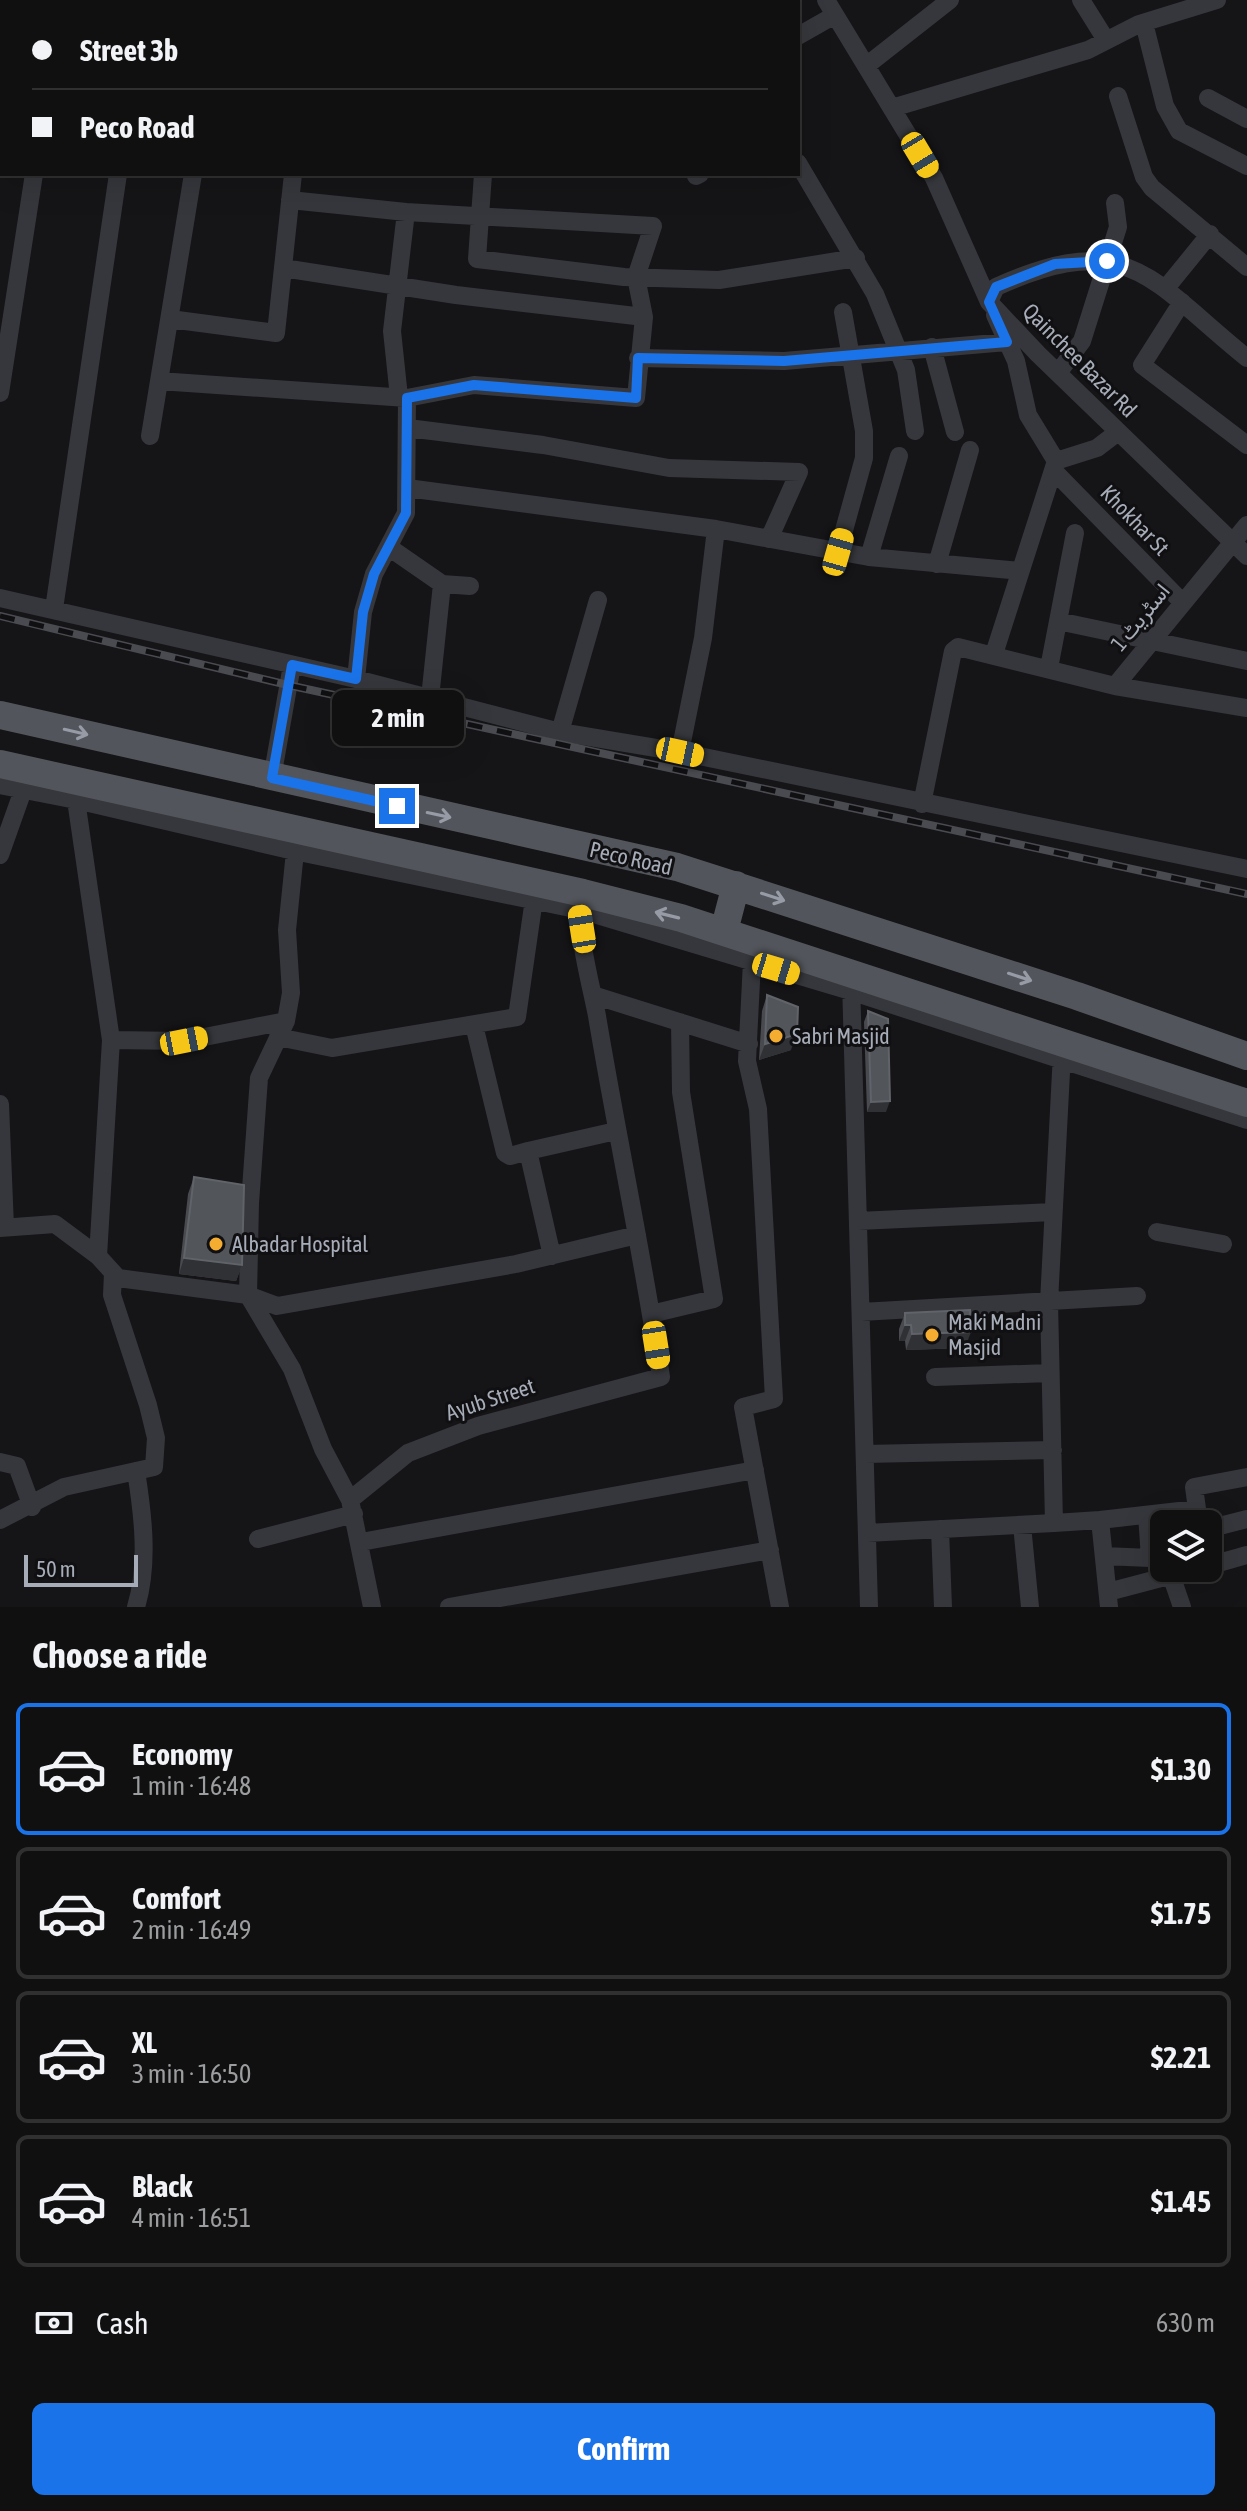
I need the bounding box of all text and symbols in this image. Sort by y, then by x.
text: Street 3b [80,33,178,67]
text: Peco Road [80,110,194,144]
car [897,128,943,182]
route start [1089,243,1125,279]
street label: Qainchee Bazar Rd [1018,298,1142,422]
street label: Khokhar St [1095,480,1175,560]
car [820,526,856,578]
street label: اسٹریٹ 1 [1105,578,1176,657]
callout: 2 min [331,690,463,746]
text: 2 min [371,703,425,733]
one-way arrow [63,726,88,741]
car [654,735,706,769]
route end [379,788,415,824]
one-way arrow [425,808,451,823]
street label: Peco Road [587,836,675,880]
one-way arrow [760,890,785,905]
car [566,903,598,955]
one-way arrow [654,906,680,921]
car [750,951,802,987]
one-way arrow [1007,971,1032,986]
place label: Sabri Masjid [792,1023,890,1049]
car [158,1025,210,1057]
marker: Sabri Masjid [767,1027,785,1045]
place label: Albadar Hospital [232,1231,368,1257]
marker: Albadar Hospital [207,1235,225,1253]
place label: Maki Madni Masjid [948,1309,1041,1360]
car [640,1319,672,1371]
marker: Maki Madni Masjid [923,1326,941,1344]
street label: Ayub Street [442,1372,538,1426]
map controls [1150,1510,1222,1582]
button: layers [1150,1510,1222,1582]
scale bar [24,1551,138,1587]
text: 50 m [36,1556,76,1582]
text: Choose a ride [32,1634,207,1676]
icon: car [36,1733,108,1805]
text: Economy [132,1737,233,1771]
text: $1.30 [1151,1752,1211,1786]
text: 1 min · 16:48 [132,1771,251,1801]
icon: car [36,1877,108,1949]
text: Comfort [132,1881,221,1915]
text: $1.75 [1151,1896,1211,1930]
text: 2 min · 16:49 [132,1915,251,1945]
icon: car [36,2021,108,2093]
text: XL [132,2025,157,2059]
text: $2.21 [1151,2040,1211,2074]
text: 3 min · 16:50 [132,2059,251,2089]
icon: car [36,2165,108,2237]
text: Black [132,2169,192,2203]
text: $1.45 [1151,2184,1211,2218]
text: 4 min · 16:51 [132,2203,251,2233]
icon: cash [32,2301,76,2345]
text: Cash [96,2306,149,2340]
text: 630 m [1156,2308,1215,2338]
button: Confirm [32,2403,1215,2495]

